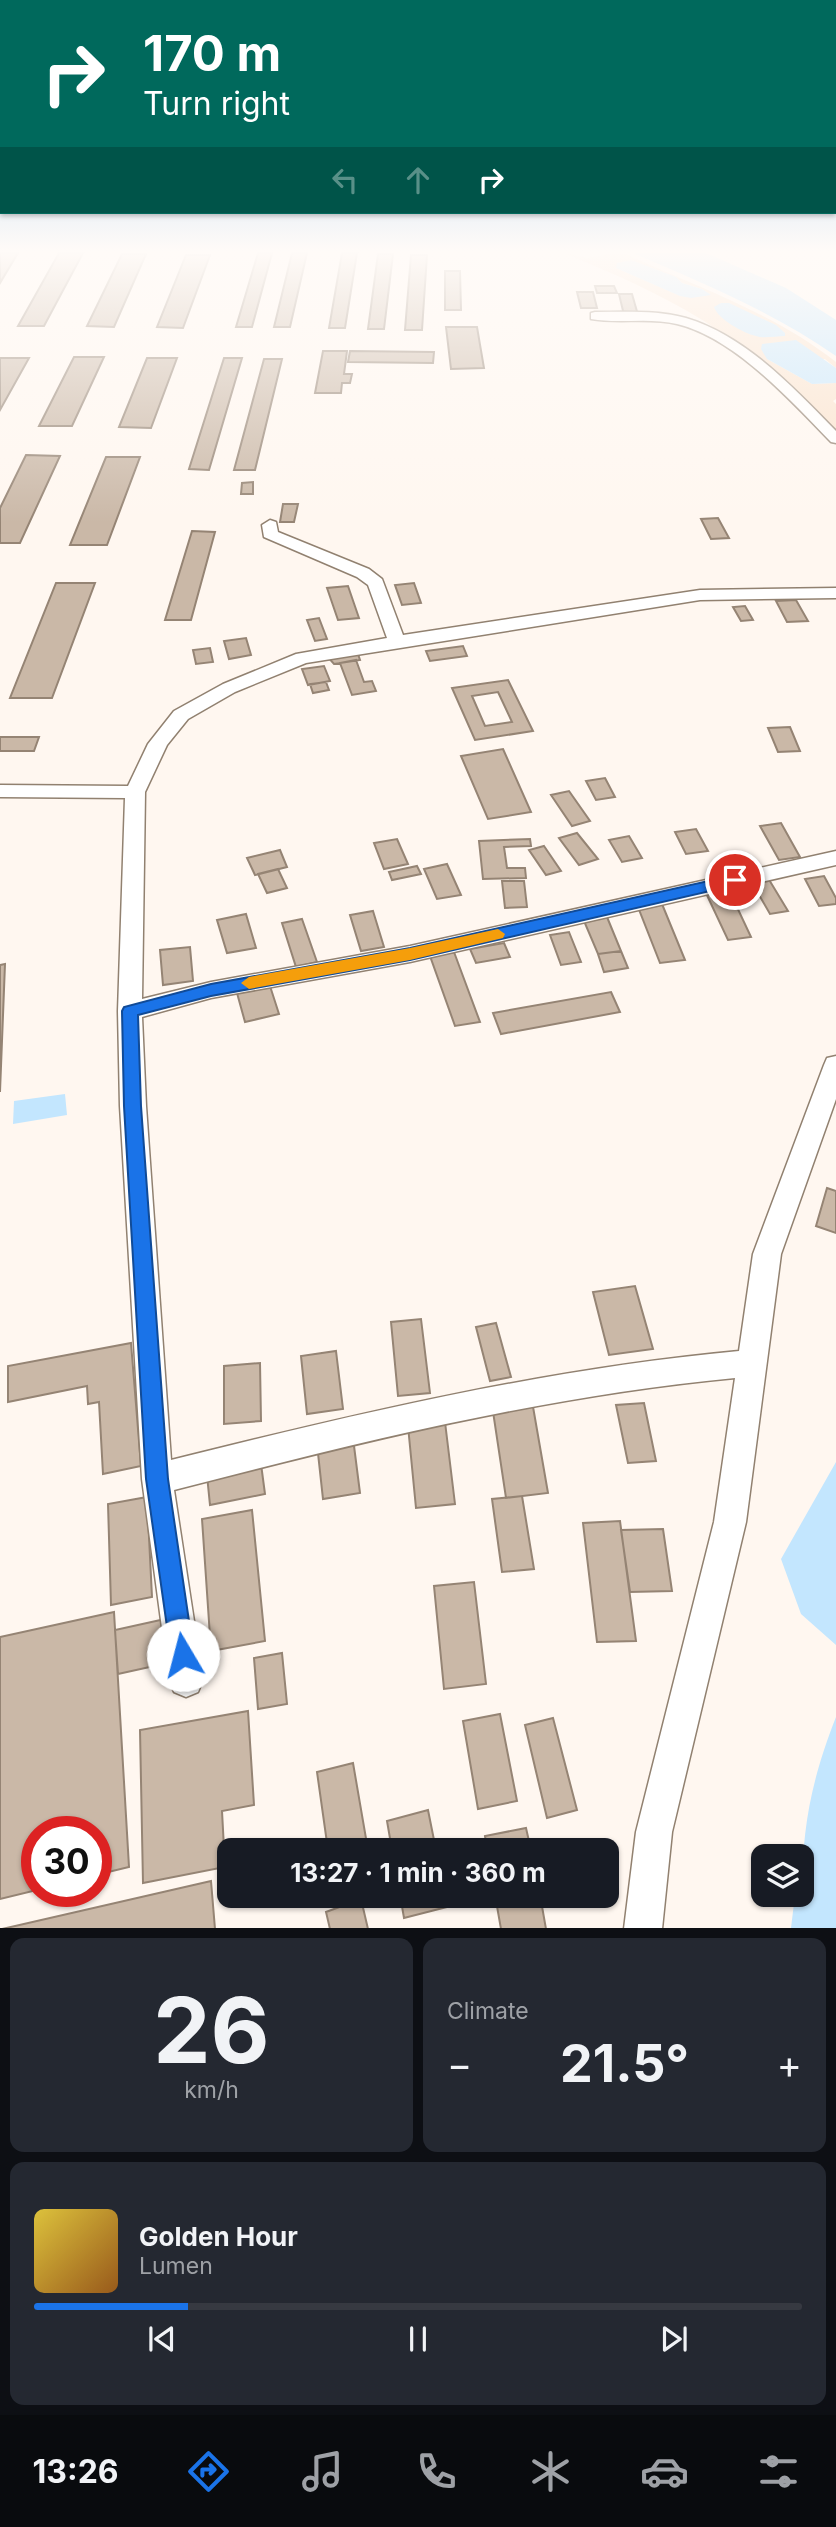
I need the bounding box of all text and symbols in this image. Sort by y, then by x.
text: 170 m [143,24,281,83]
icon: right [28,28,119,119]
text: Turn right [143,84,290,123]
icon: left [326,161,364,199]
icon: ahead [399,161,437,199]
icon: right [472,161,510,199]
pin [705,850,765,910]
icon: arrive [716,861,754,899]
position arrow [146,1618,220,1692]
speed limit sign: 30 [21,1816,112,1907]
map controls [751,1844,814,1907]
button: layers [751,1844,814,1907]
text: 13:27 · 1 min · 360 m [290,1857,546,1888]
text: 26 [153,1975,270,2085]
text: Climate [447,1997,529,2025]
text: 21.5° [560,2032,689,2095]
text: − [447,2041,472,2087]
text: + [777,2041,802,2087]
text: km/h [184,2076,239,2104]
text: Golden Hour [139,2221,298,2252]
text: Lumen [139,2252,213,2280]
icon: previous [143,2320,181,2358]
icon: pause [399,2320,437,2358]
icon: next [655,2320,693,2358]
icon: directions [184,2447,233,2496]
icon: music [298,2447,347,2496]
icon: phone [412,2447,461,2496]
icon: climate [526,2447,575,2496]
icon: car [640,2447,689,2496]
icon: filters [754,2447,803,2496]
text: 13:26 [33,2452,119,2491]

